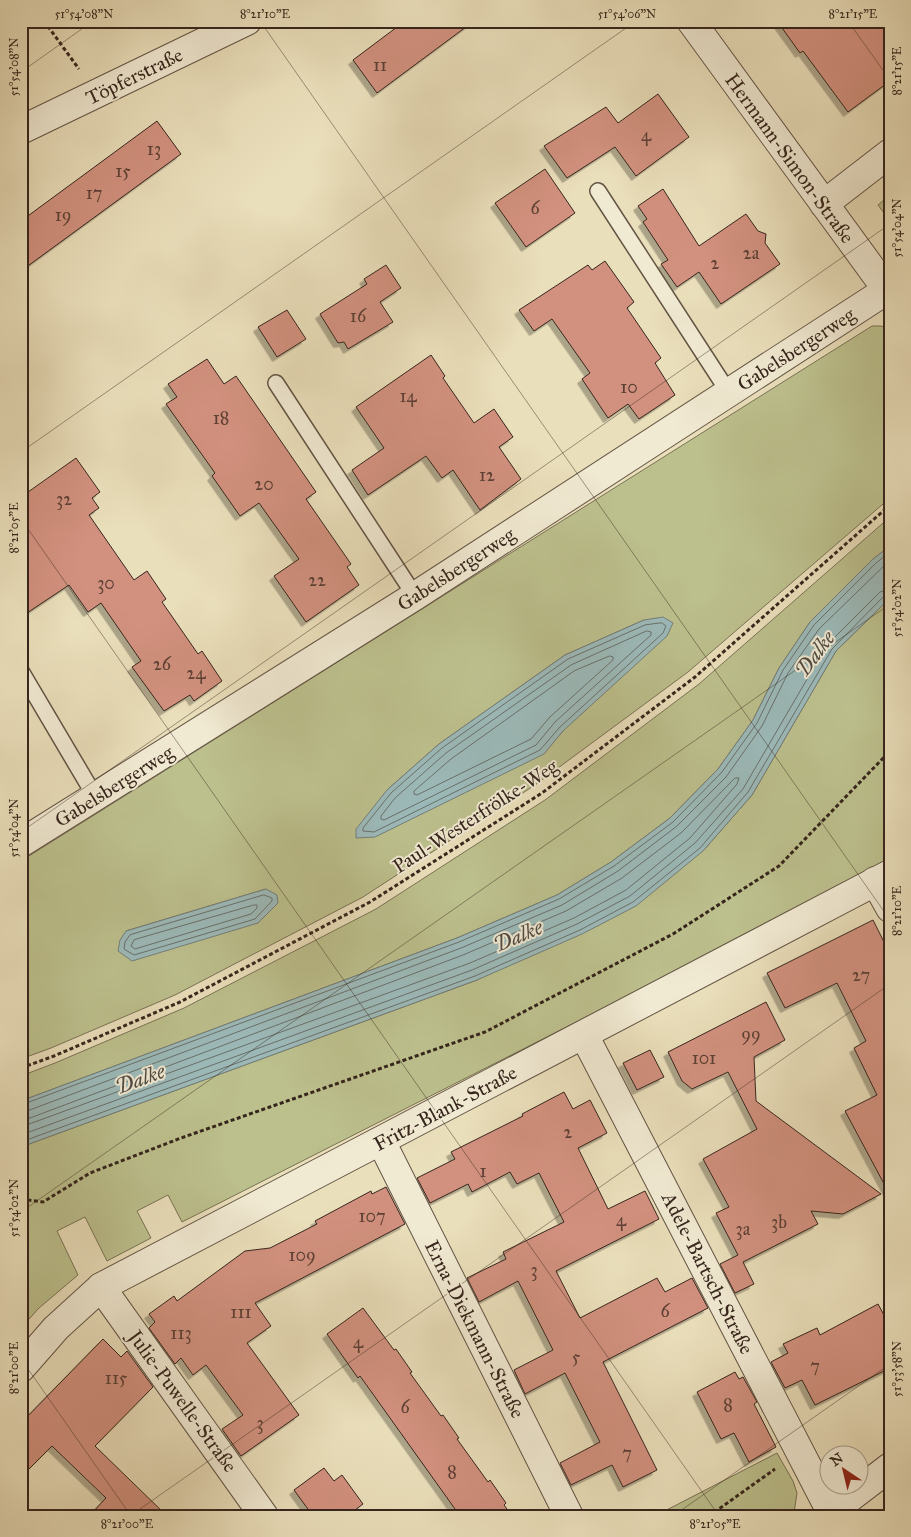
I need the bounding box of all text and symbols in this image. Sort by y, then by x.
text: 51°54'08"N [55,7,113,21]
text: 8°21'10"E [240,7,291,21]
text: 51°54'06"N [598,7,656,21]
text: 8°21'15"E [829,7,878,21]
text: 51°54'08"N [7,38,21,96]
street label: Töpferstraße [82,42,186,110]
text: 8°21'15"E [890,46,904,95]
house number: 11 [373,54,387,76]
street label: Hermann-Simon-Straße [720,68,860,248]
house number: 4 [641,124,652,146]
house number: 13 [147,138,161,160]
house number: 15 [115,160,131,182]
house number: 17 [86,182,102,204]
house number: 6 [530,197,540,219]
text: 51°54'04"N [890,198,904,258]
house number: 19 [55,204,71,226]
house number: 2a [743,242,760,264]
house number: 2 [711,252,720,274]
street label: Gabelsbergerweg [733,302,860,397]
house number: 16 [350,305,367,327]
house number: 10 [620,376,638,398]
house number: 14 [399,385,418,407]
house number: 18 [213,407,229,429]
house number: 12 [479,464,495,486]
house number: 20 [254,473,274,495]
house number: 32 [56,488,72,510]
text: 8°21'05"E [7,502,21,554]
street label: Gabelsbergerweg [393,522,520,617]
house number: 22 [308,569,326,591]
house number: 30 [97,572,115,594]
text: 51°54'02"N [890,579,904,637]
water label: Dalke [789,625,841,682]
house number: 26 [153,653,172,675]
house number: 24 [187,662,206,684]
street label: Gabelsbergerweg [50,740,179,833]
street label: Paul-Westerfrölke-Weg [388,753,563,879]
text: 51°54'04"N [7,798,21,858]
text: 8°21'10"E [890,885,904,936]
water label: Dalke [490,914,548,958]
house number: 27 [852,964,870,986]
house number: 99 [741,1023,761,1045]
house number: 101 [692,1047,716,1069]
water label: Dalke [112,1058,169,1100]
street label: Fritz-Blank-Straße [369,1060,521,1156]
house number: 2 [564,1121,573,1143]
house number: 1 [479,1160,487,1182]
text: 51°54'02"N [7,1179,21,1237]
street label: Adele-Bartsch-Straße [656,1187,759,1358]
house number: 107 [358,1205,386,1227]
house number: 4 [616,1209,627,1231]
house number: 3b [771,1211,787,1233]
house number: 3a [736,1218,751,1240]
street label: Erna-Diekmann-Straße [420,1236,530,1422]
house number: 109 [288,1244,316,1266]
house number: 3 [530,1259,538,1281]
house number: 6 [660,1300,670,1322]
house number: 111 [230,1301,252,1323]
house number: 113 [170,1322,192,1344]
street label: Julie-Puwelle-Straße [122,1324,243,1477]
house number: 4 [353,1331,364,1353]
text: 8°21'00"E [7,1341,21,1394]
text: 51°53'58"N [890,1341,904,1397]
house number: 5 [572,1346,581,1368]
house number: 7 [810,1355,820,1377]
house number: 115 [105,1367,128,1389]
house number: 8 [723,1394,733,1416]
house number: 6 [400,1396,410,1418]
house number: 3 [256,1412,264,1434]
house number: 7 [622,1442,632,1464]
north arrow [818,1444,868,1494]
text: N [827,1449,847,1470]
house number: 8 [447,1461,457,1483]
text: 8°21'00"E [101,1517,154,1531]
text: 8°21'05"E [689,1517,741,1531]

